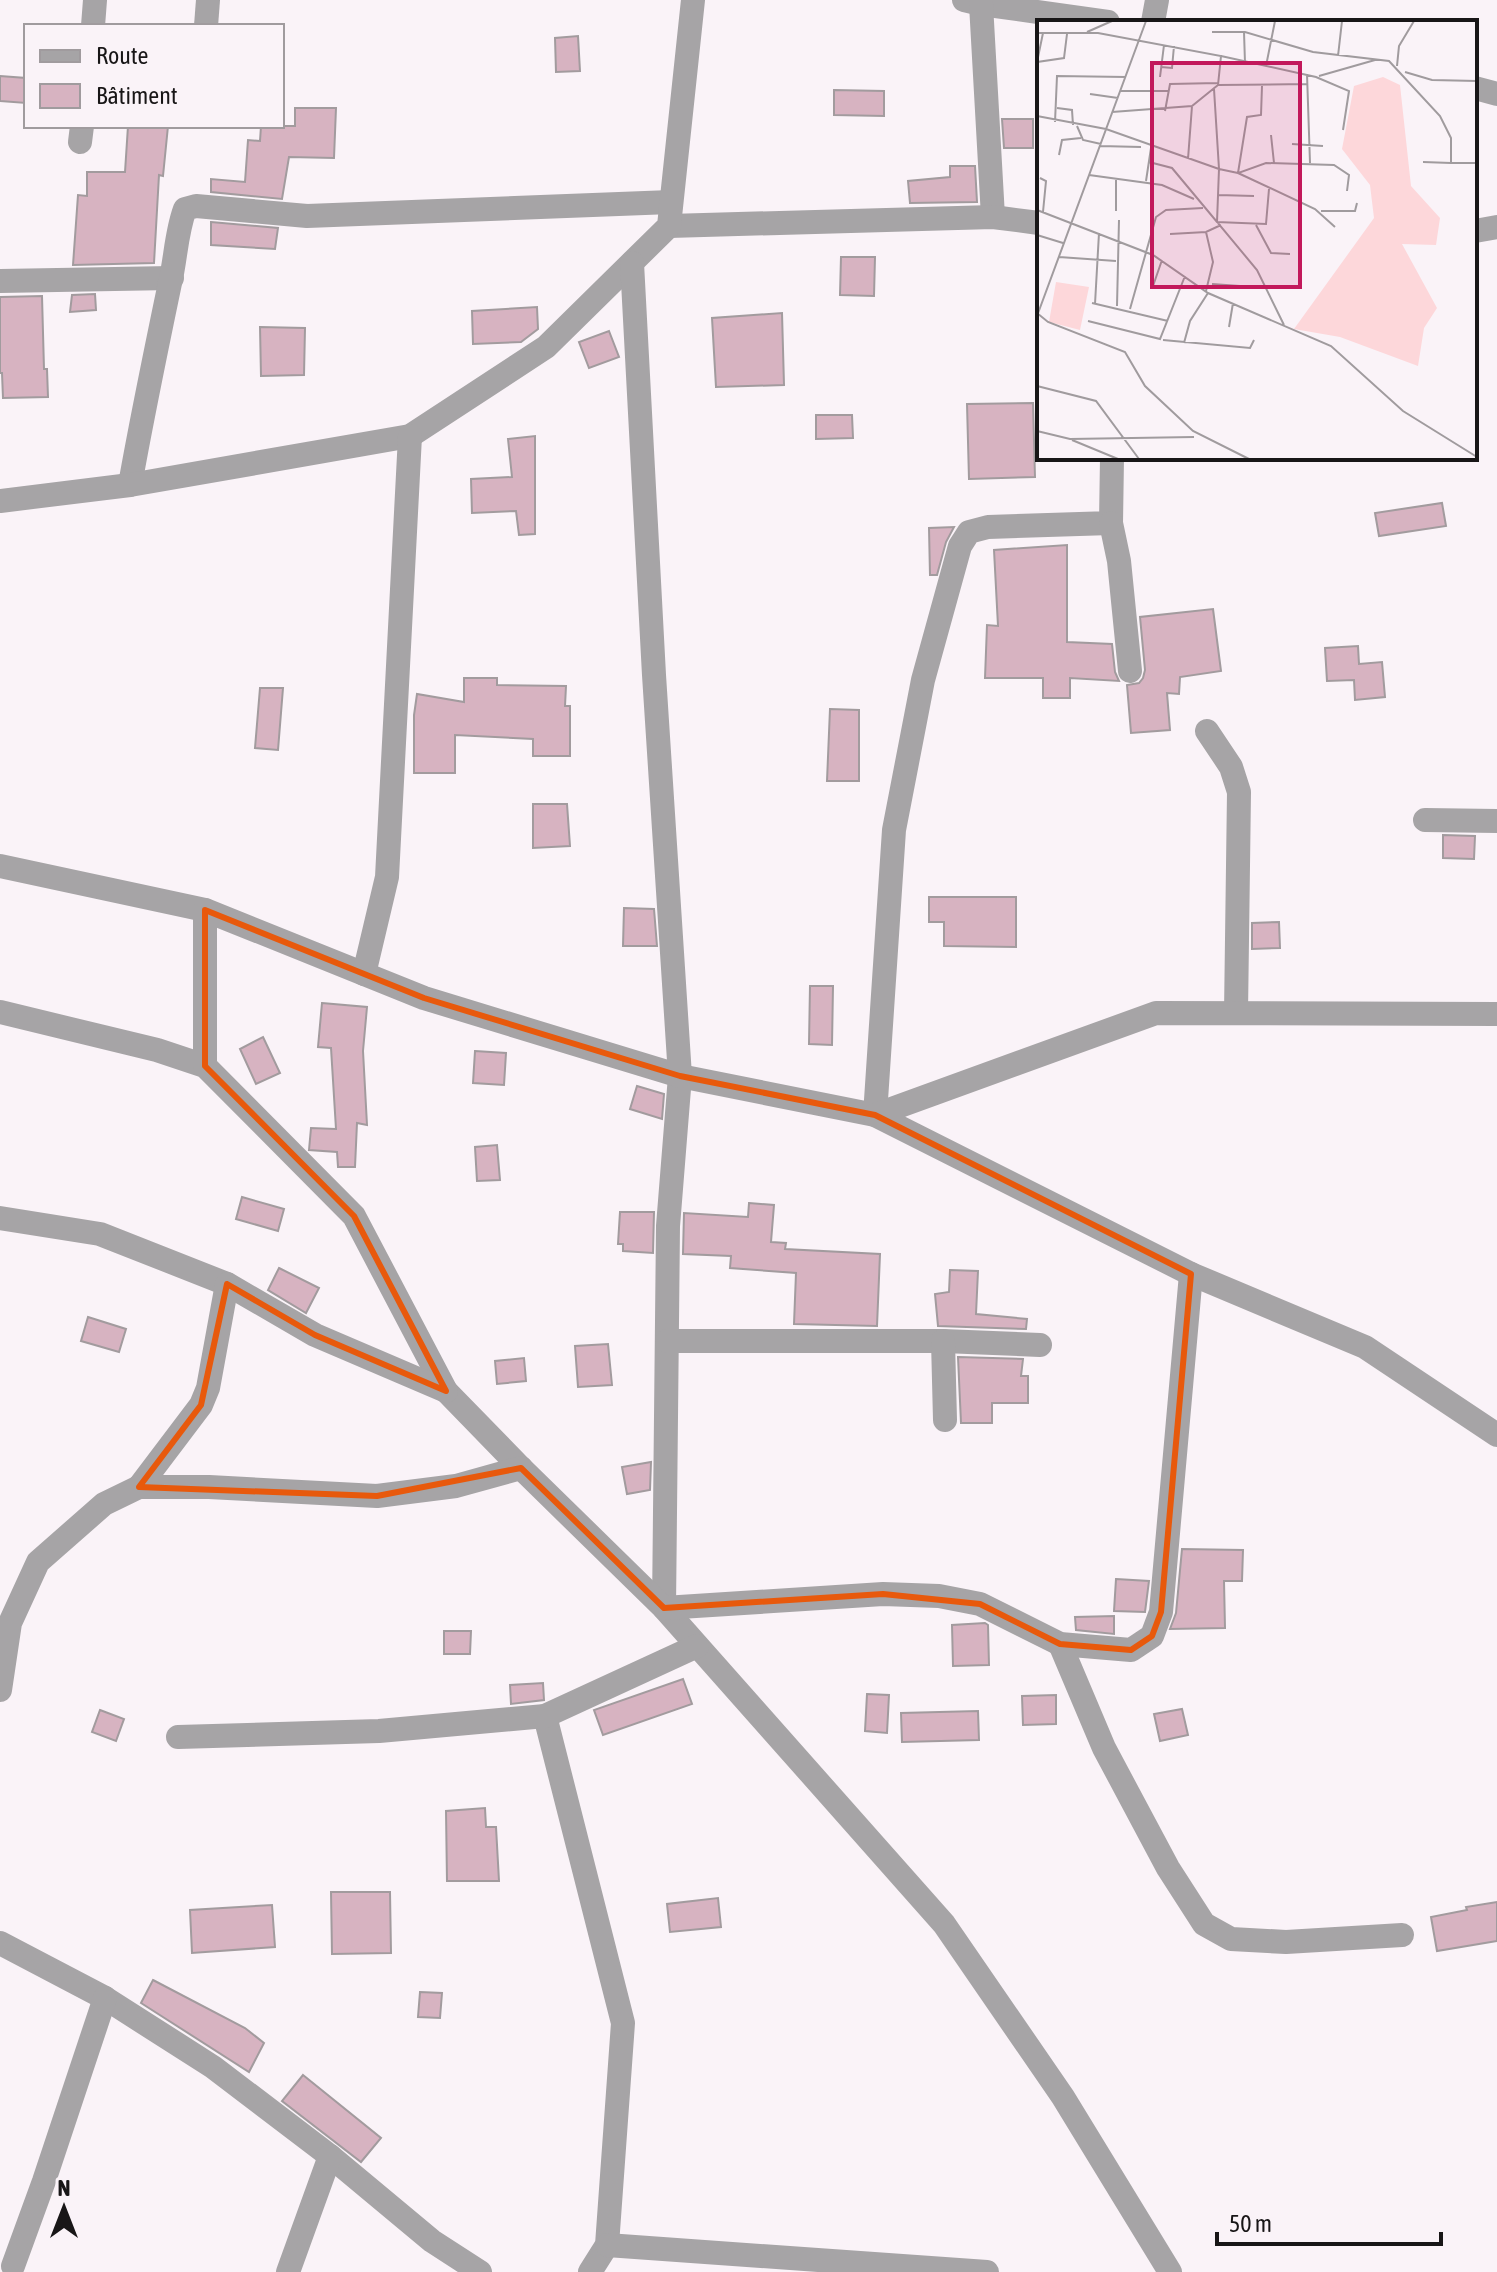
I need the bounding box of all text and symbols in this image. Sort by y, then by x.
inset map [1037,20,1477,460]
legend [24,24,284,128]
text: Route [96,42,148,69]
text: Bâtiment [96,82,178,109]
north arrow [24,2168,104,2248]
text: N [58,2175,70,2201]
scale bar [1217,2196,1441,2246]
text: 50 m [1229,2210,1272,2237]

